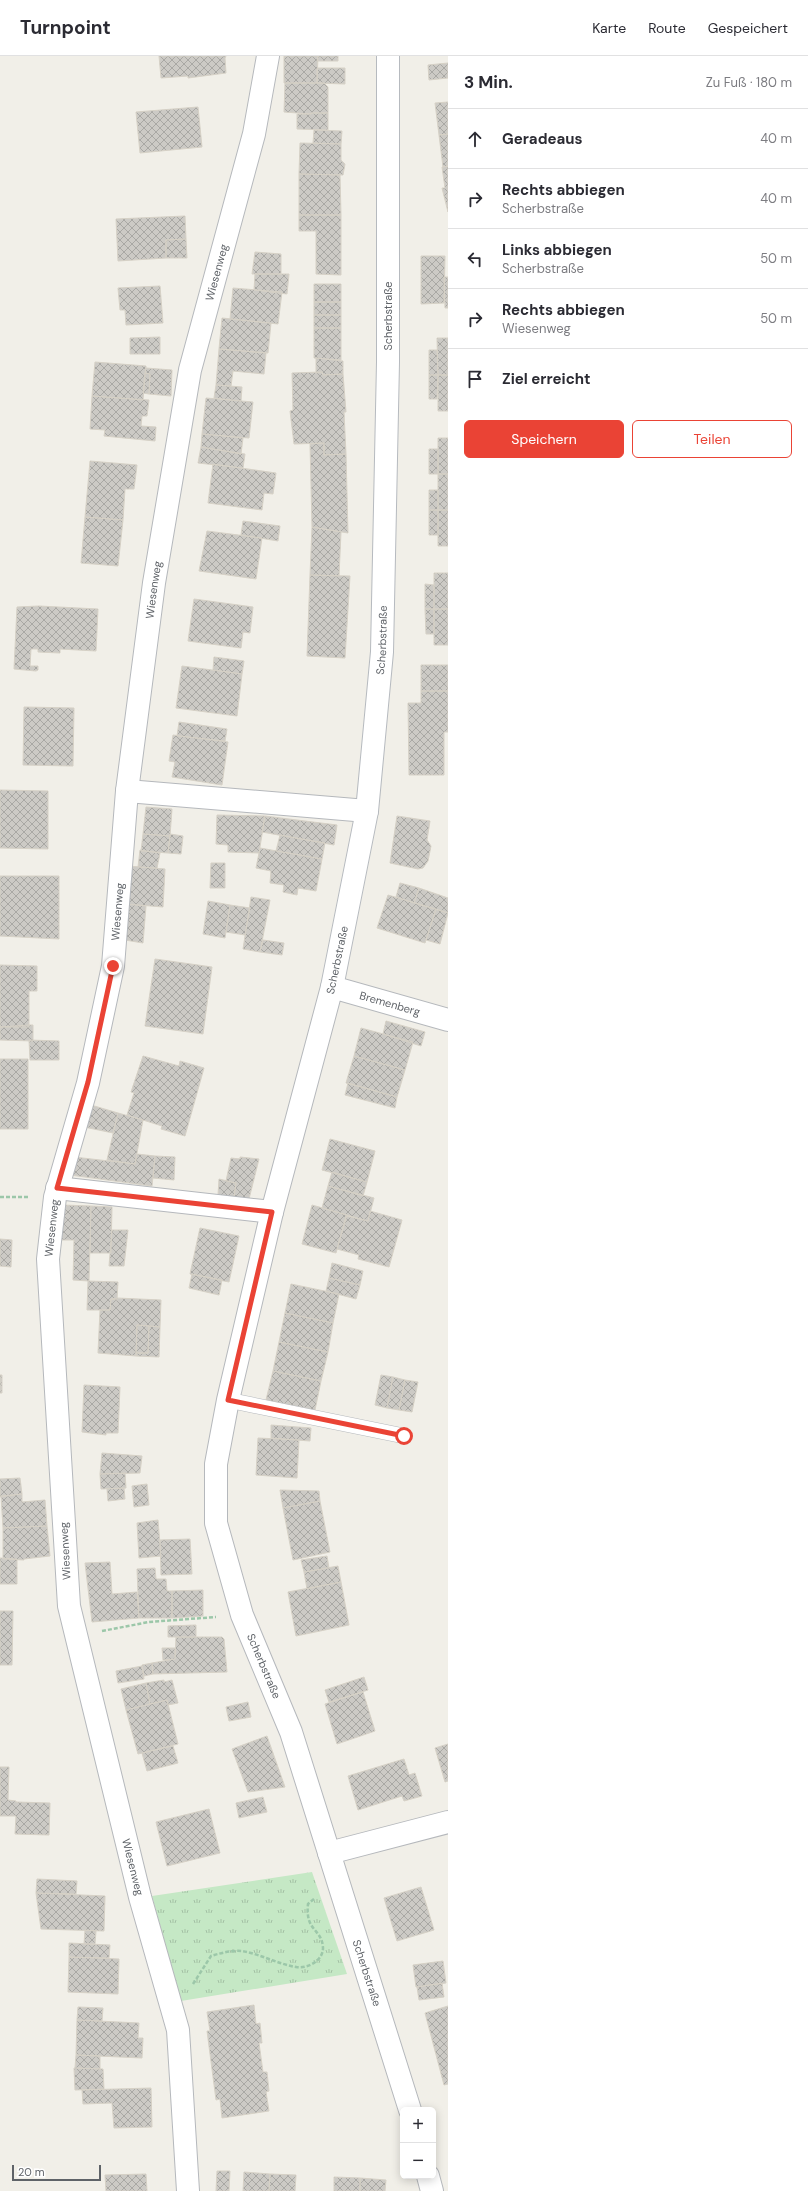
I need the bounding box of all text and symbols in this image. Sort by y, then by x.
text: Turnpoint [20,15,111,40]
text: Karte [592,19,626,37]
text: Route [648,19,686,37]
text: Gespeichert [708,19,788,37]
text: 3 Min. [464,71,513,93]
text: Zu Fuß · 180 m [706,74,792,91]
icon: ahead [464,128,486,150]
text: Geradeaus [502,129,583,149]
text: 40 m [760,130,792,147]
text: Rechts abbiegen [502,180,625,200]
icon: right [464,188,486,210]
text: 40 m [760,190,792,207]
text: Scherbstraße [502,200,584,217]
text: Links abbiegen [502,240,612,260]
street label: Wiesenweg [202,242,231,302]
icon: left [464,248,486,270]
text: 50 m [760,250,792,267]
text: Scherbstraße [502,260,584,277]
street label: Scherbstraße [381,281,395,351]
text: Rechts abbiegen [502,300,625,320]
icon: right [464,308,486,330]
text: 50 m [760,310,792,327]
text: Wiesenweg [502,320,571,337]
icon: arrive [464,368,486,390]
text: Ziel erreicht [502,369,591,389]
button: Speichern [464,420,624,458]
button: Teilen [632,420,792,458]
street label: Wiesenweg [142,560,165,620]
street label: Scherbstraße [373,605,390,675]
street label: Wiesenweg [108,882,127,941]
street label: Scherbstraße [323,925,351,995]
route end [104,957,122,975]
street label: Bremenberg [358,988,422,1019]
street label: Wiesenweg [41,1198,62,1258]
route start [395,1427,413,1445]
street label: Wiesenweg [56,1522,74,1580]
street label: Scherbstraße [244,1631,284,1701]
street label: Wiesenweg [119,1837,147,1897]
street label: Scherbstraße [350,1938,384,2008]
map controls [400,2107,436,2179]
button: + [400,2107,436,2143]
button: − [400,2143,436,2179]
scale bar [12,2163,101,2182]
text: 20 m [18,2165,44,2179]

